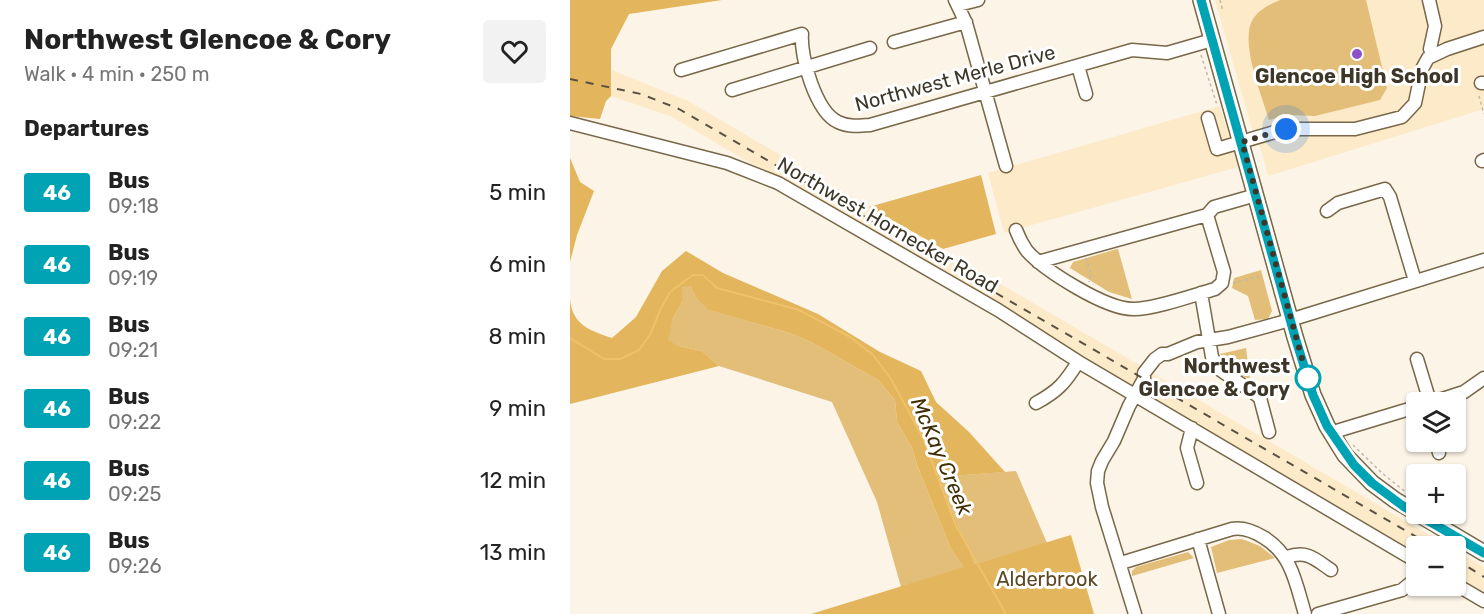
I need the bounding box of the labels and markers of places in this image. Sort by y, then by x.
marker: Glencoe High School [1350,47,1364,61]
place label: Glencoe High School [1255,64,1459,88]
place label: Northwest Glencoe & Cory [1139,354,1290,401]
marker: Northwest Glencoe & Cory [1295,365,1321,391]

